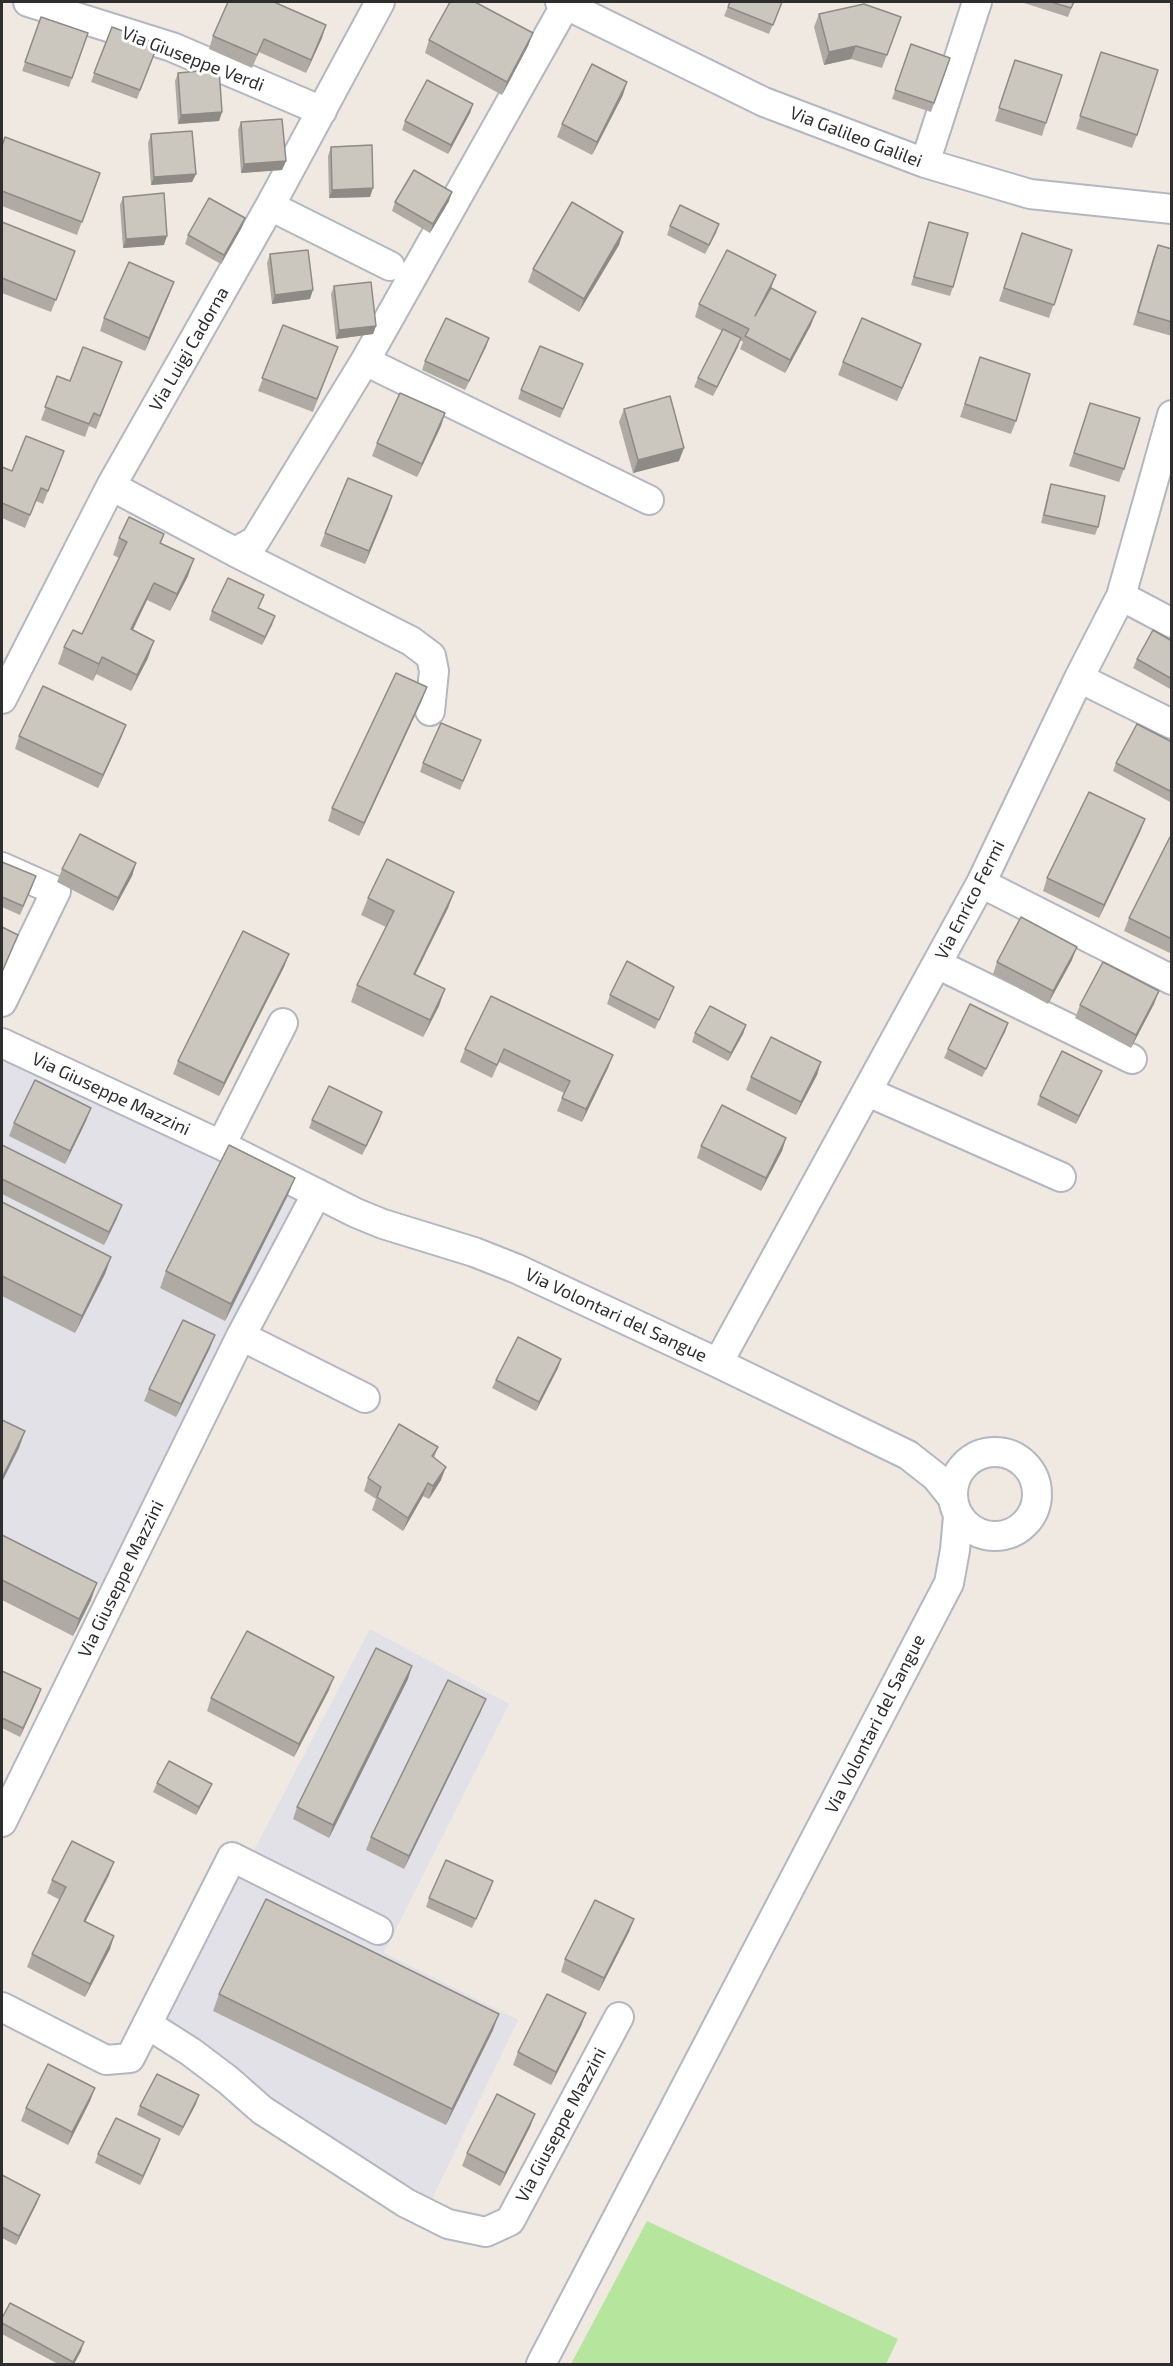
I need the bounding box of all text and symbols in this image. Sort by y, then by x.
street label: Via Giuseppe Verdi [119,22,267,96]
street label: Via Galileo Galilei [787,102,925,172]
street label: Via Luigi Cadorna [145,283,233,415]
street label: Via Enrico Fermi [931,837,1009,963]
street label: Via Giuseppe Mazzini [28,1048,194,1140]
street label: Via Volontari del Sangue [522,1263,710,1367]
street label: Via Giuseppe Mazzini [74,1497,168,1661]
street label: Via Volontari del Sangue [820,1631,930,1817]
street label: Via Giuseppe Mazzini [511,2044,611,2206]

